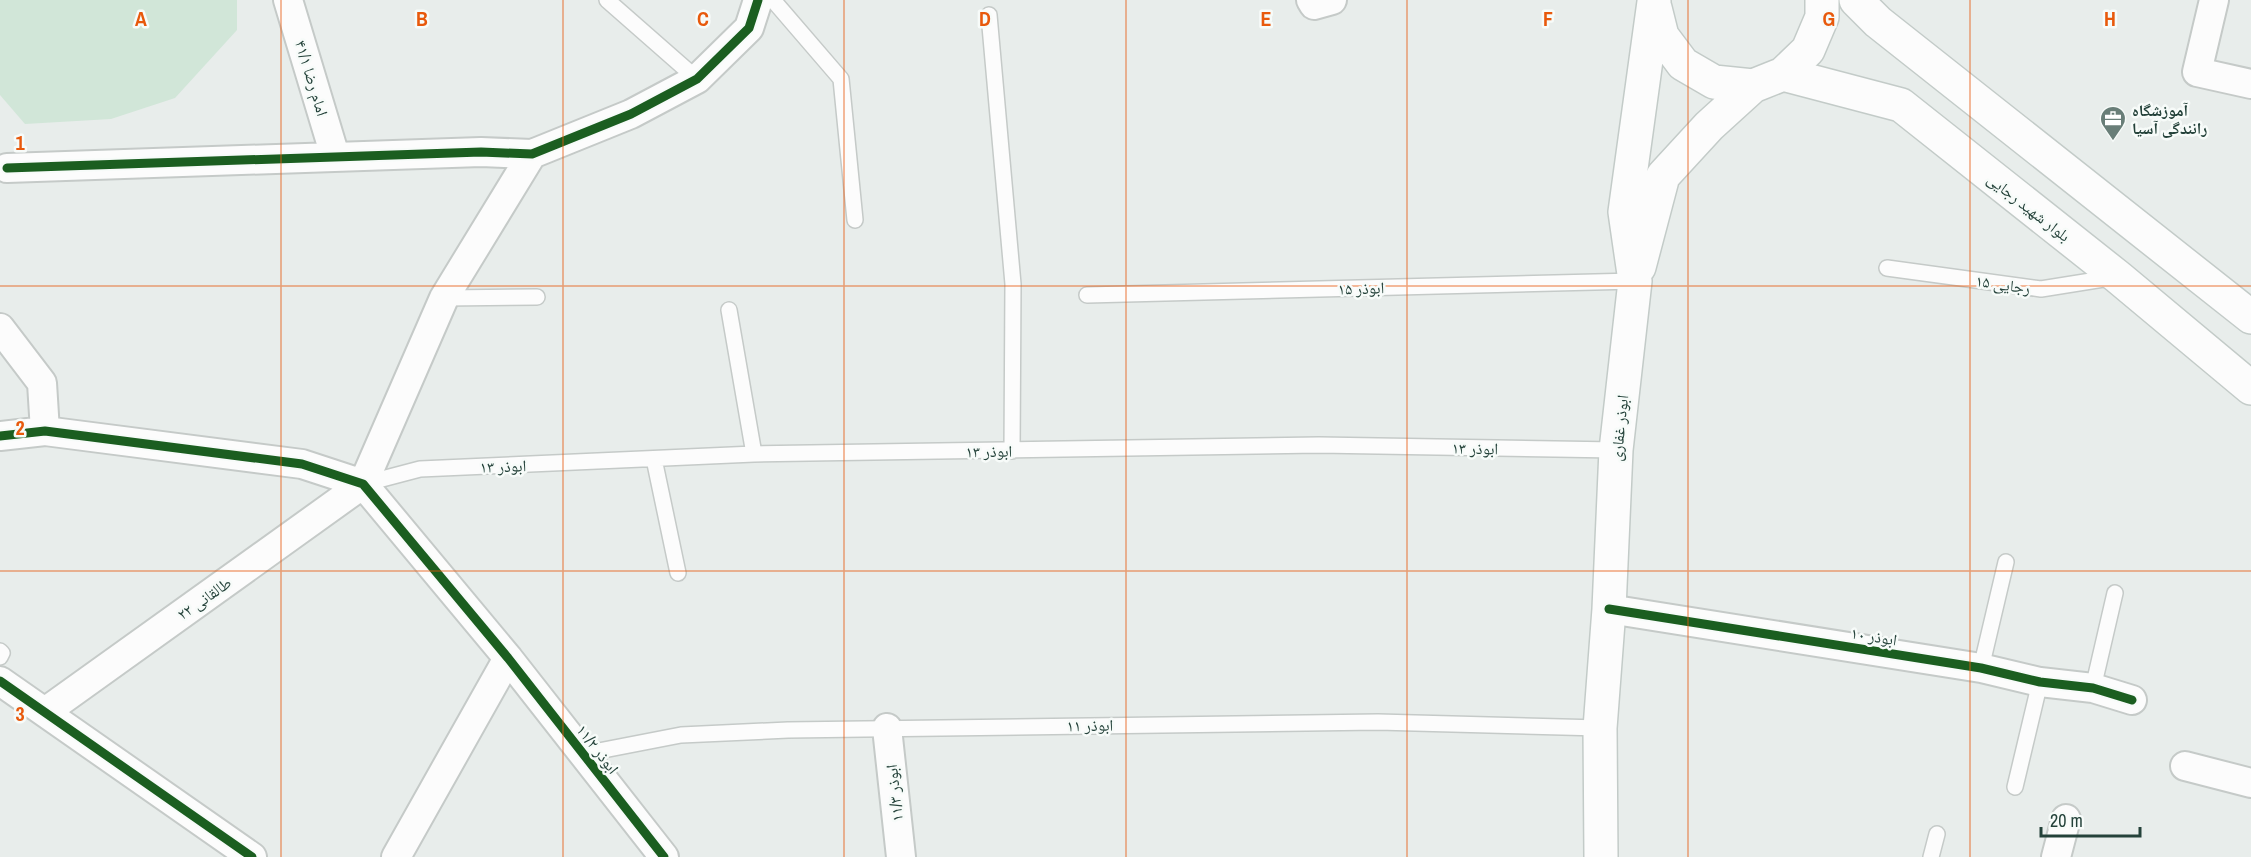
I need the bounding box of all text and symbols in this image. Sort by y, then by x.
text: A [135,5,147,32]
text: B [416,5,428,32]
text: C [697,5,709,32]
text: D [979,5,991,32]
text: E [1261,5,1272,32]
text: F [1543,5,1553,32]
text: G [1823,5,1835,32]
text: H [2104,5,2116,32]
street label: امام رضا ۴۱/۱ [290,37,334,119]
place label: آموزشگاه رانندگی آسیا [2132,99,2207,139]
office icon: آموزشگاه رانندگی آسیا [2098,104,2128,142]
text: 1 [15,129,25,156]
street label: بلوار شهید رجایی [1983,168,2075,246]
street label: رجایی ۱۵ [1974,269,2032,299]
street label: ابوذر ۱۵ [1337,276,1385,300]
street label: ابوذر غفاری [1605,394,1633,462]
text: 2 [15,414,25,441]
street label: ابوذر ۱۳ [1452,437,1498,459]
street label: ابوذر ۱۳ [966,440,1012,462]
street label: ابوذر ۱۳ [479,454,527,478]
street label: طالقانی ۲۲ [172,571,236,625]
street label: ابوذر ۱۰ [1849,621,1899,651]
text: 3 [15,700,25,727]
street label: ابوذر ۱۱ [1067,714,1113,736]
street label: ابوذر ۱۱/۲ [572,720,624,778]
street label: ابوذر ۱۱/۳ [880,763,908,823]
scale bar [2041,800,2140,838]
text: 20 m [2050,808,2083,833]

